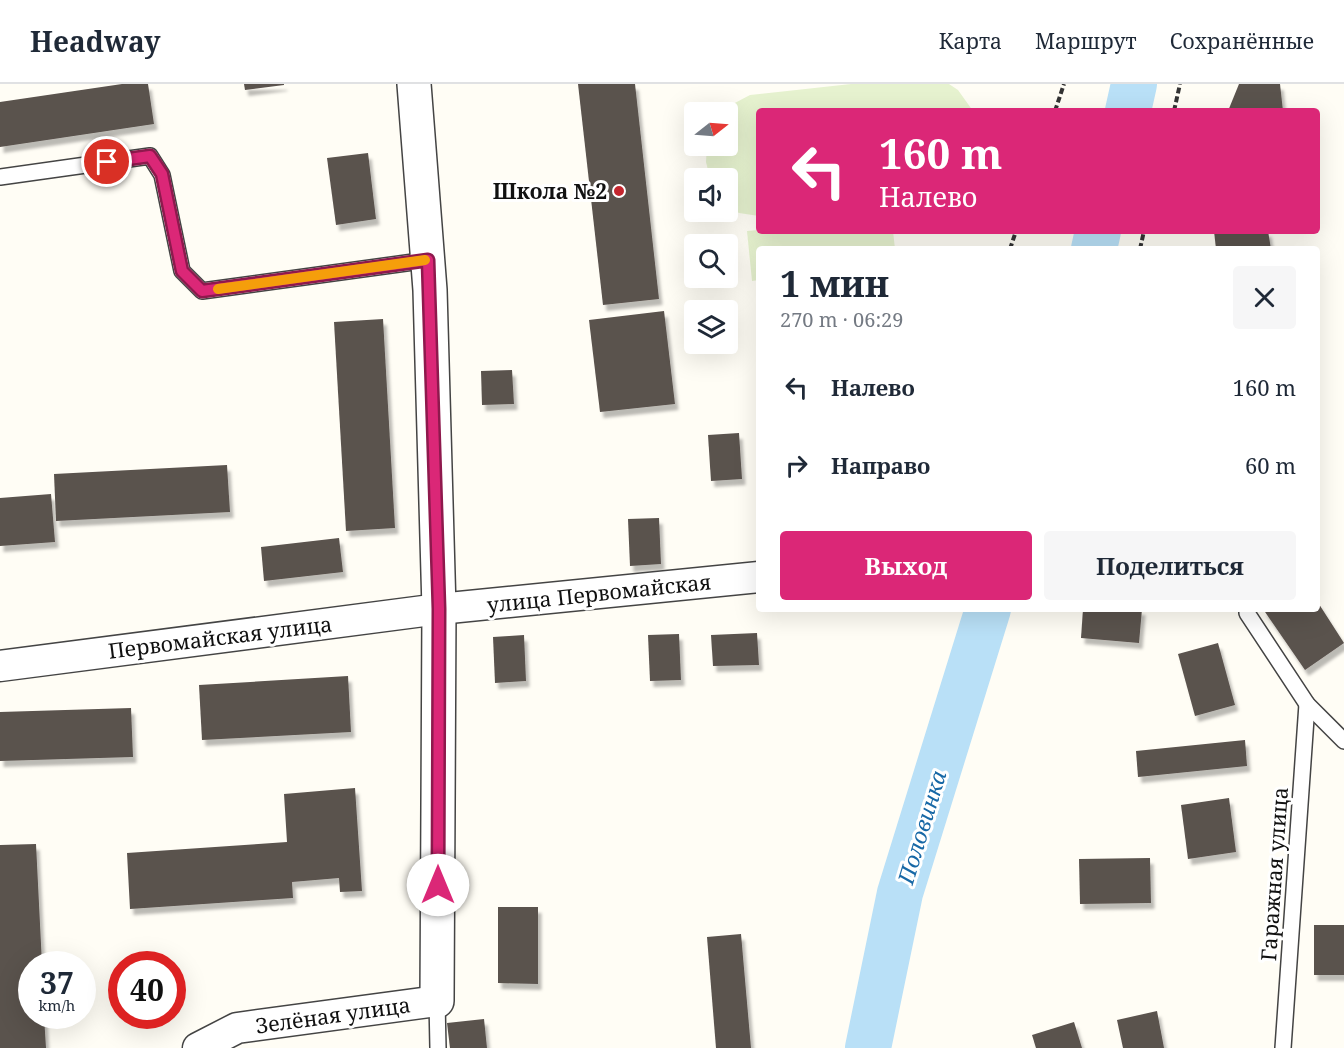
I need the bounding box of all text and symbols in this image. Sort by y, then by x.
text: Headway [30,22,160,60]
text: Карта [939,27,1002,55]
text: Маршрут [1035,27,1137,55]
text: Сохранённые [1170,27,1314,55]
north arrow [684,102,738,156]
map controls [684,102,738,354]
text: 160 m [879,124,1003,181]
icon: left [780,132,858,210]
pin [81,136,132,187]
icon: arrive [90,145,123,178]
button: sound [684,168,738,222]
place label: Школа №2 [493,177,607,205]
text: Налево [879,178,977,215]
marker: Школа №2 [612,184,626,198]
button: search [684,234,738,288]
text: 1 мин [780,259,889,308]
button: close [1233,266,1296,329]
button: layers [684,300,738,354]
text: 270 m · 06:29 [780,306,903,333]
icon: left [780,371,813,404]
text: Налево [831,372,915,402]
text: 160 m [1233,372,1296,402]
icon: right [780,449,813,482]
text: Направо [831,450,930,480]
text: 60 m [1245,450,1296,480]
button: Выход [780,531,1032,600]
button: Поделиться [1044,531,1296,600]
street label: улица Первомайская [485,567,713,619]
street label: Первомайская улица [106,609,334,665]
water label: Половинка [889,766,953,889]
street label: Гаражная улица [1254,786,1294,962]
position arrow [406,853,470,917]
speed limit sign: 40 [108,951,186,1029]
text: 37 [40,962,74,1003]
street label: Зелёная улица [254,990,412,1040]
text: km/h [39,995,75,1015]

